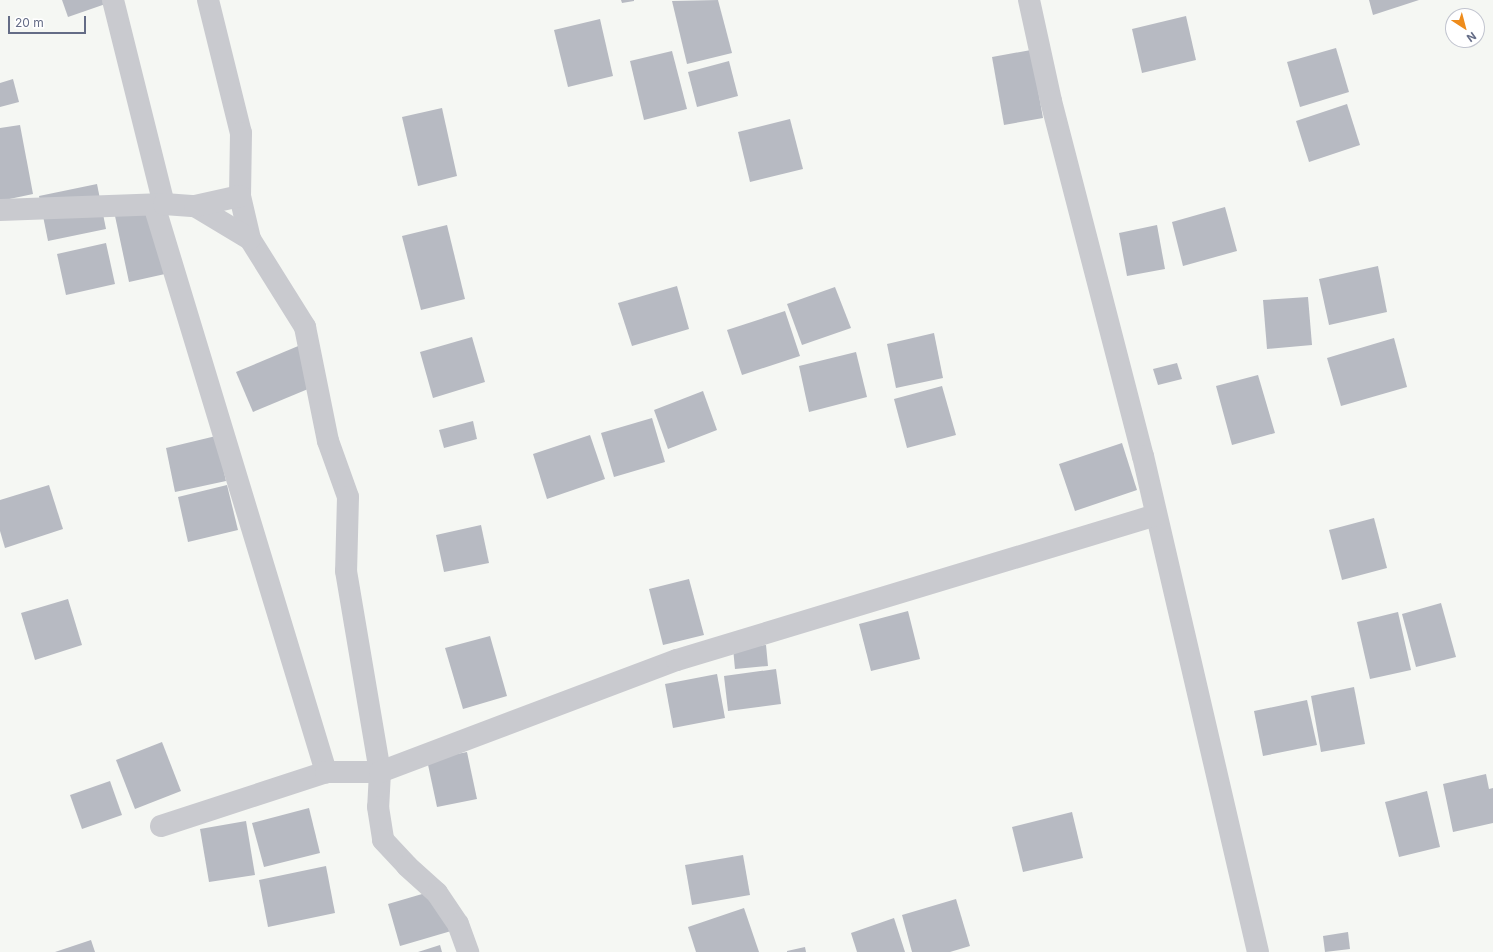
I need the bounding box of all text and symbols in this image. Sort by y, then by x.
scale bar [10,8,88,34]
north arrow [1445,8,1485,48]
text: 20 m [15,15,44,30]
text: N [1464,29,1479,45]

